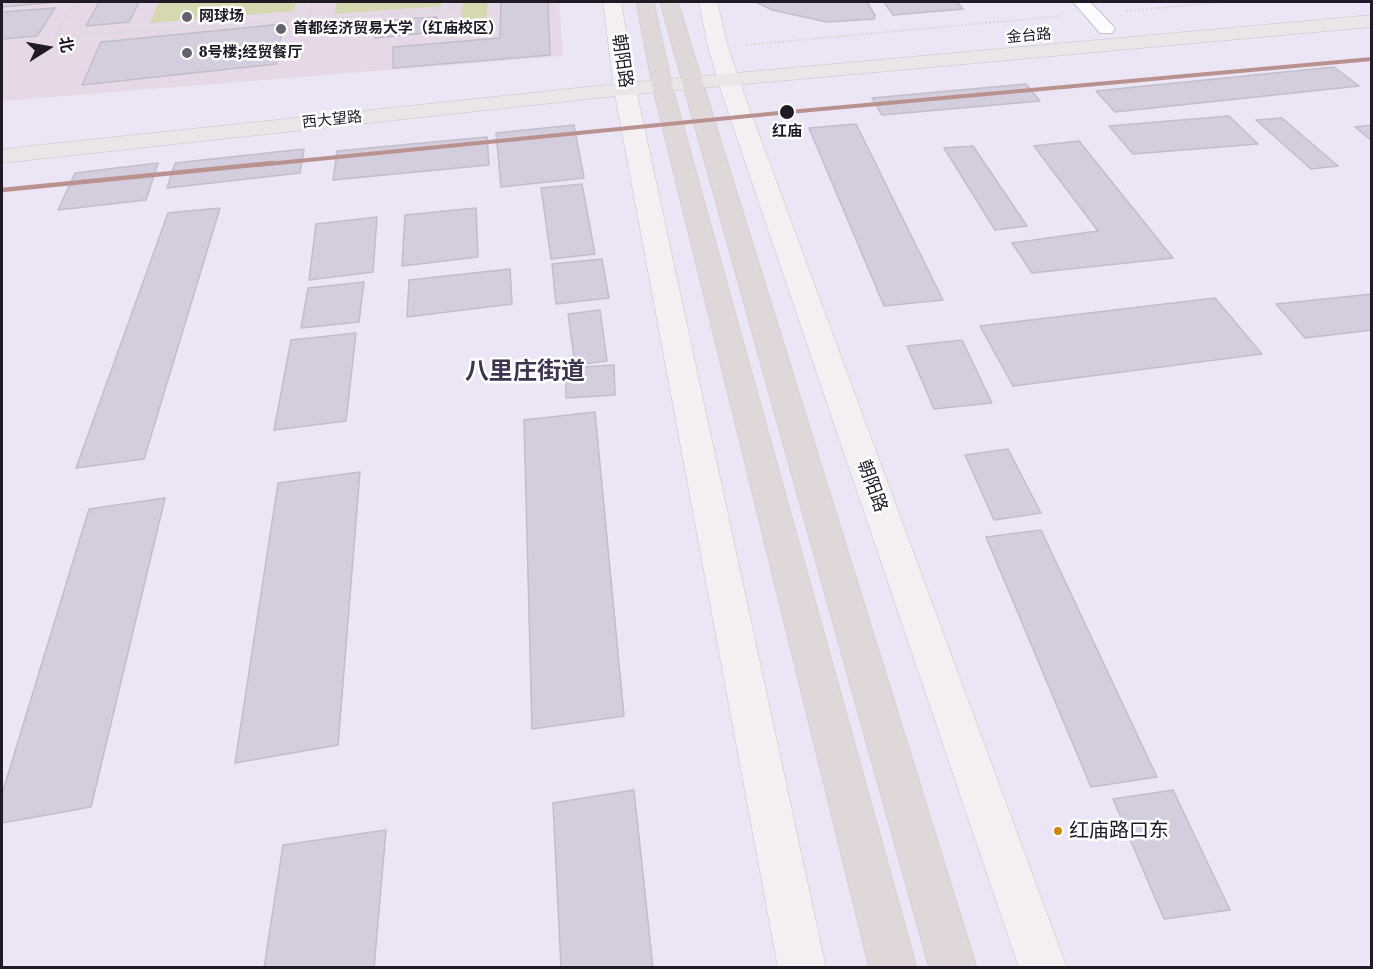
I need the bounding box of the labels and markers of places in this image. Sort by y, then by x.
place label: 网球场 [199,8,244,26]
marker: 网球场 [180,10,194,24]
place label: 首都经济贸易大学（红庙校区） [293,20,503,38]
marker: 首都经济贸易大学（红庙校区） [274,22,288,36]
place label: 8号楼;经贸餐厅 [199,44,302,62]
marker: 8号楼;经贸餐厅 [180,46,194,60]
marker: 红庙 [778,103,796,121]
place label: 红庙 [772,123,802,141]
place label: 红庙路口东 [1069,819,1169,843]
marker: 红庙路口东 [1052,825,1064,837]

